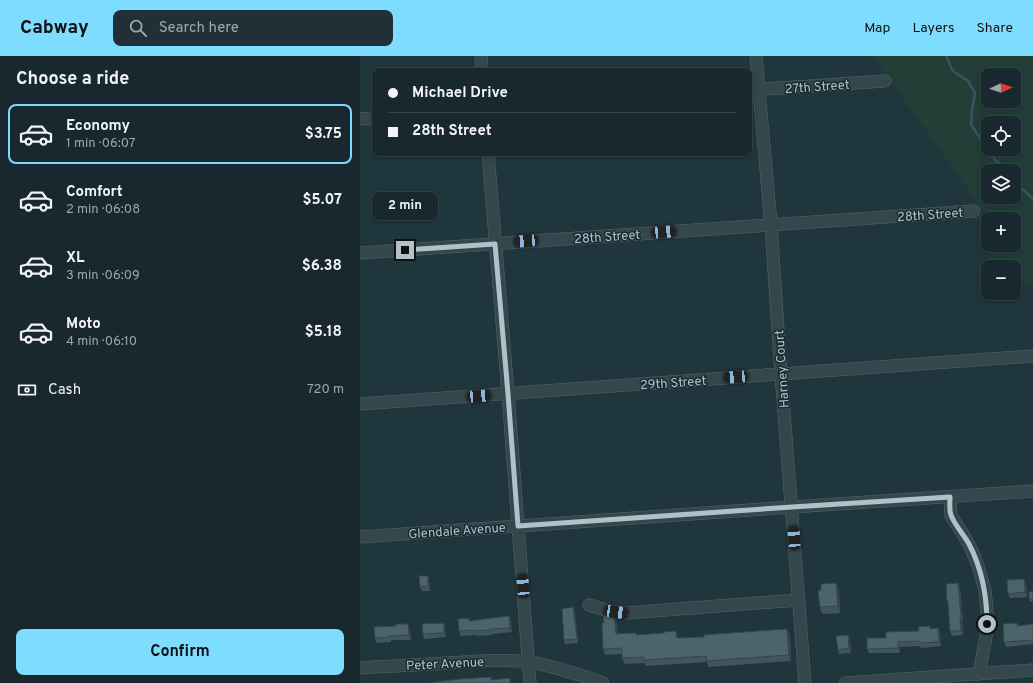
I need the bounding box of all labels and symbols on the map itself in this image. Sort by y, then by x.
north arrow [981,68,1021,108]
street label: 27th Street [784,78,850,98]
callout: 2 min [372,192,438,220]
street label: 28th Street [896,206,964,226]
car [652,225,676,239]
street label: 28th Street [573,228,641,248]
car [514,234,538,248]
route end [396,241,414,259]
street label: Harney Court [772,329,794,408]
car [724,370,748,384]
street label: 29th Street [639,374,707,394]
car [467,389,491,403]
street label: Glendale Avenue [408,521,506,543]
car [787,526,801,550]
car [516,574,530,598]
car [603,604,629,620]
route start [978,615,996,633]
street label: Peter Avenue [406,655,485,675]

